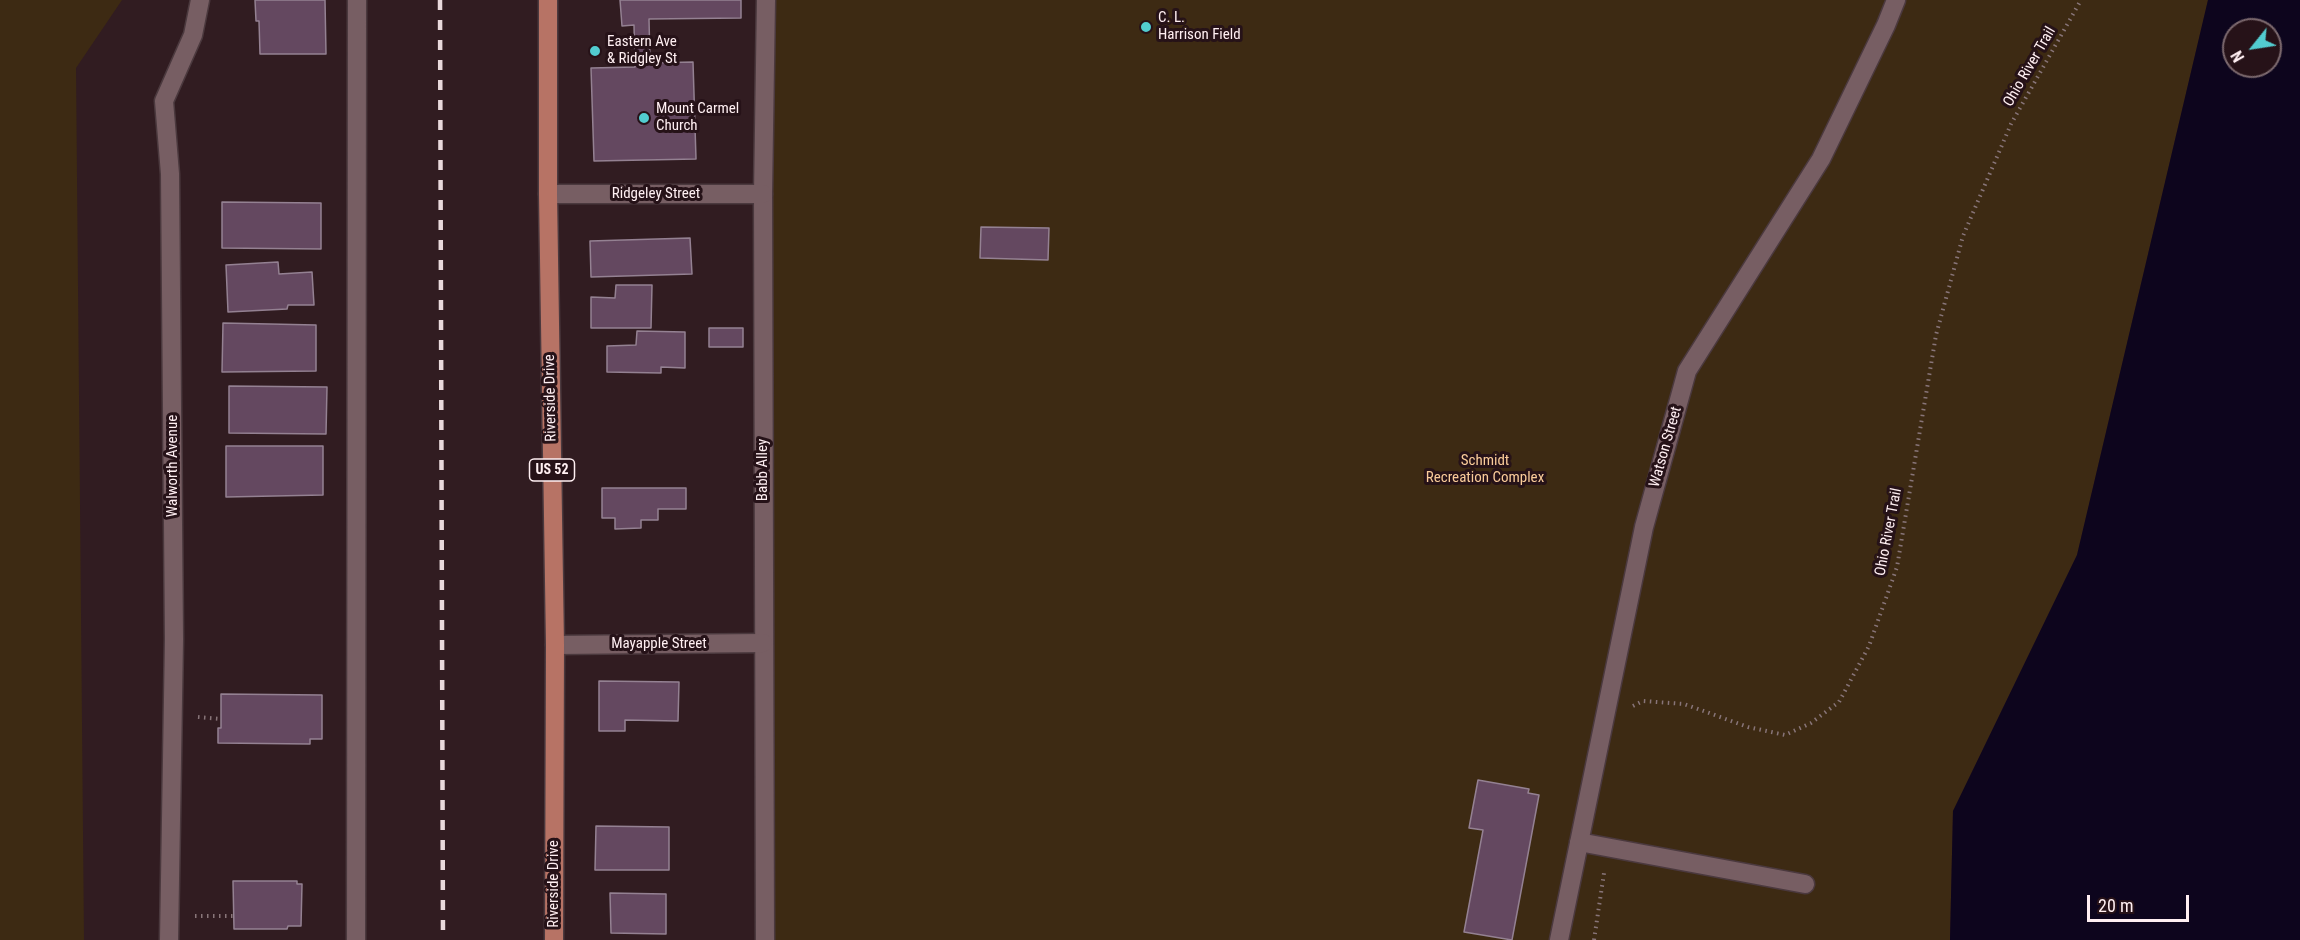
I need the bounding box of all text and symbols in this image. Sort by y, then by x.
place label: C. L. Harrison Field [1158,9,1241,44]
north arrow [2222,18,2282,78]
marker: C. L. Harrison Field [1139,20,1153,34]
street label: Ohio River Trail [2000,24,2060,110]
place label: Eastern Ave & Ridgley St [607,33,677,68]
marker: Eastern Ave & Ridgley St [588,44,602,58]
text: N [2227,47,2248,65]
place label: Mount Carmel Church [656,100,739,135]
marker: Mount Carmel Church [637,111,651,125]
street label: Ridgeley Street [612,185,700,203]
street label: Riverside Drive [541,354,561,442]
street label: Watson Street [1646,405,1686,489]
street label: Walworth Avenue [164,415,182,517]
street label: Babb Alley [754,439,772,501]
park label: Schmidt Recreation Complex [1426,452,1544,487]
road number: US 52 [530,459,574,481]
street label: Ohio River Trail [1872,487,1906,577]
street label: Mayapple Street [611,635,707,653]
street label: Riverside Drive [545,840,563,928]
scale bar [2090,883,2192,921]
text: 20 m [2098,895,2133,916]

